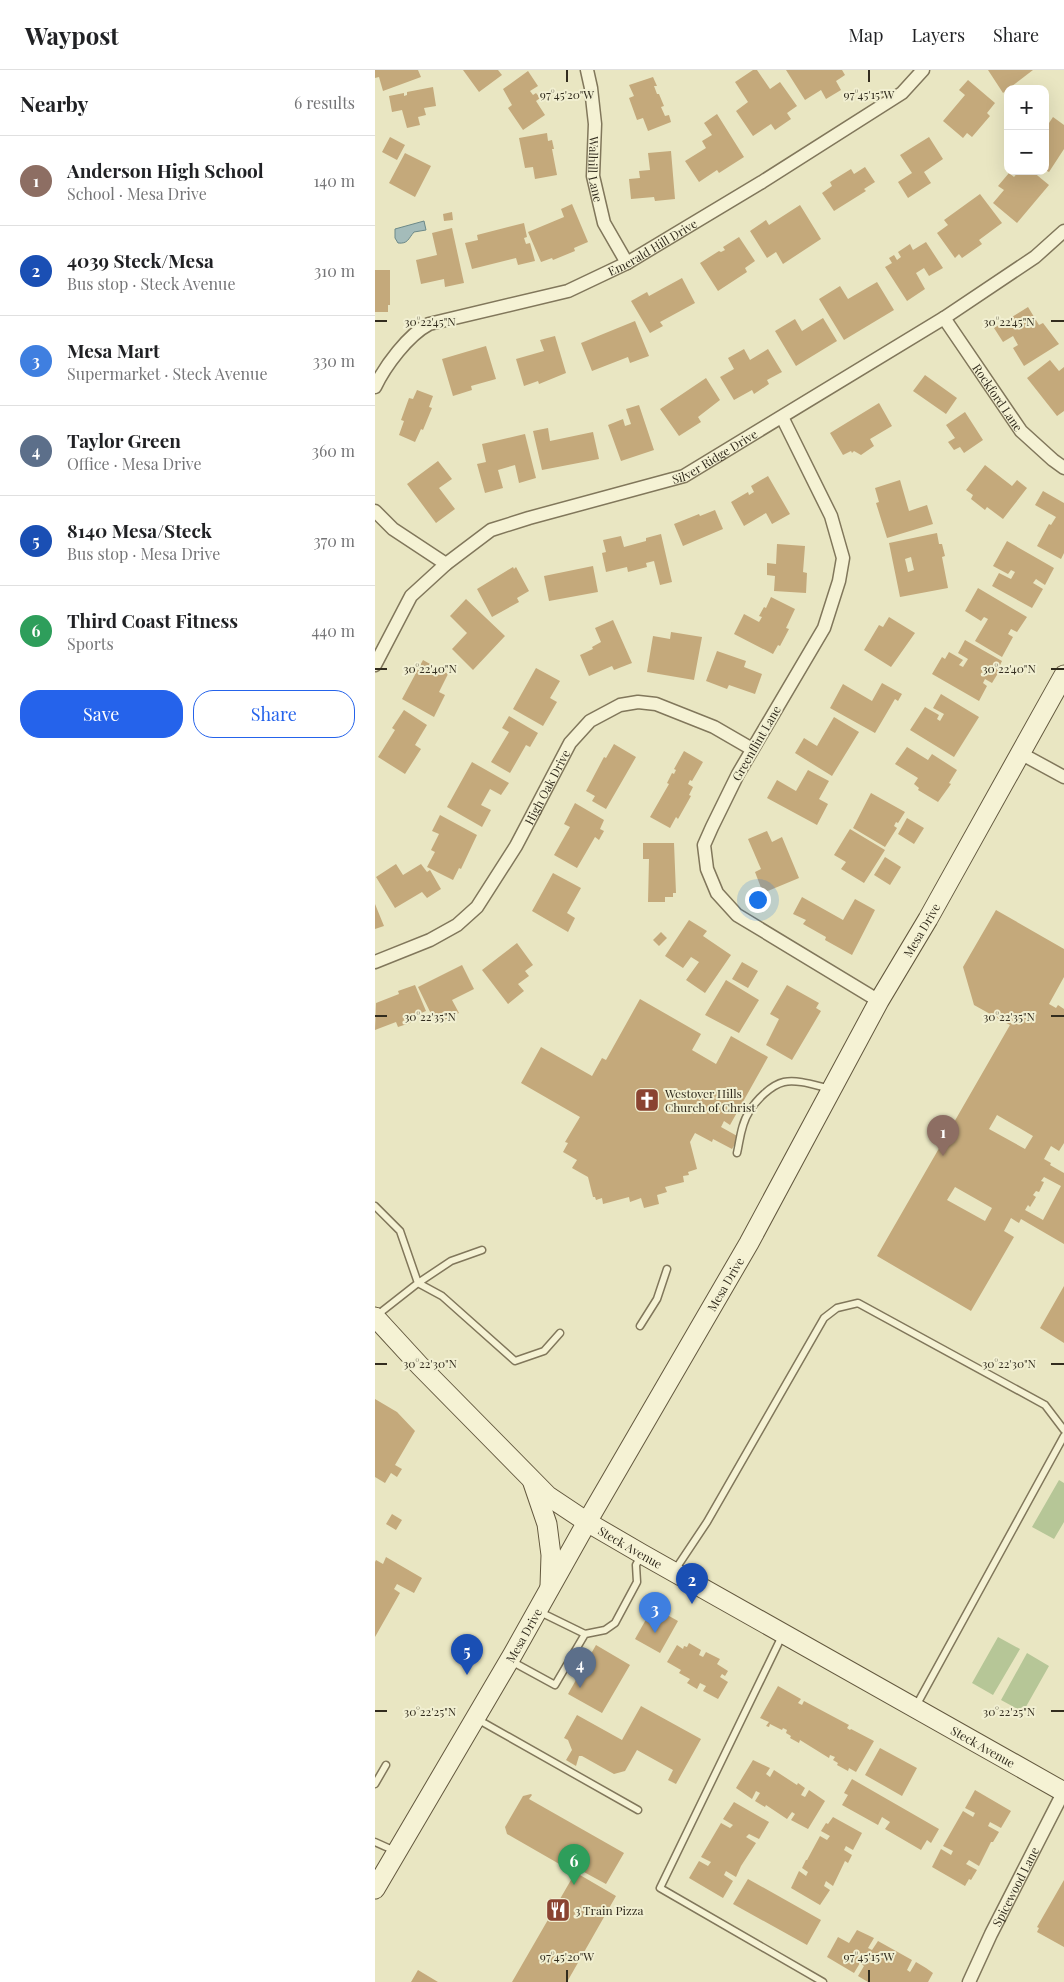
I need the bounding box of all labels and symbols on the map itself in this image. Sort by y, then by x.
text: 97°45'20"W [540,86,594,102]
text: 97°45'15"W [844,86,895,102]
street label: Walhill Lane [585,135,607,204]
street label: Emerald Hill Drive [605,215,700,279]
text: 30°22'45"N [404,313,456,329]
text: 30°22'45"N [983,313,1035,329]
street label: Rockford Lane [969,360,1027,434]
street label: Silver Ridge Drive [670,425,760,487]
text: 30°22'40"N [403,660,457,676]
text: 30°22'40"N [982,660,1036,676]
street label: Greenflint Lane [728,703,784,783]
street label: High Oak Drive [521,747,573,827]
your location [745,887,771,913]
street label: Mesa Drive [899,900,943,960]
text: 30°22'35"N [404,1008,457,1024]
text: 30°22'35"N [983,1008,1036,1024]
place label: Westover Hills Church of Christ [664,1085,756,1115]
church icon: Westover Hills Church of Christ [634,1087,660,1113]
pin: 1 [927,1115,959,1156]
street label: Mesa Drive [703,1254,747,1314]
text: 30°22'30"N [403,1355,458,1371]
text: 30°22'30"N [982,1355,1037,1371]
street label: Steck Avenue [595,1522,665,1572]
pin: 2 [676,1563,708,1604]
pin: 3 [639,1592,671,1633]
street label: Mesa Drive [502,1605,545,1665]
pin: 5 [451,1634,483,1675]
pin: 4 [564,1647,596,1688]
text: 30°22'25"N [404,1703,457,1719]
text: 30°22'25"N [983,1703,1036,1719]
street label: Steck Avenue [948,1722,1018,1771]
pin: 6 [558,1844,590,1885]
street label: Spicewood Lane [988,1844,1042,1929]
restaurant icon: 3 Train Pizza [545,1897,571,1923]
place label: 3 Train Pizza [575,1902,644,1918]
text: 97°45'20"W [540,1948,594,1964]
text: 97°45'15"W [844,1948,895,1964]

